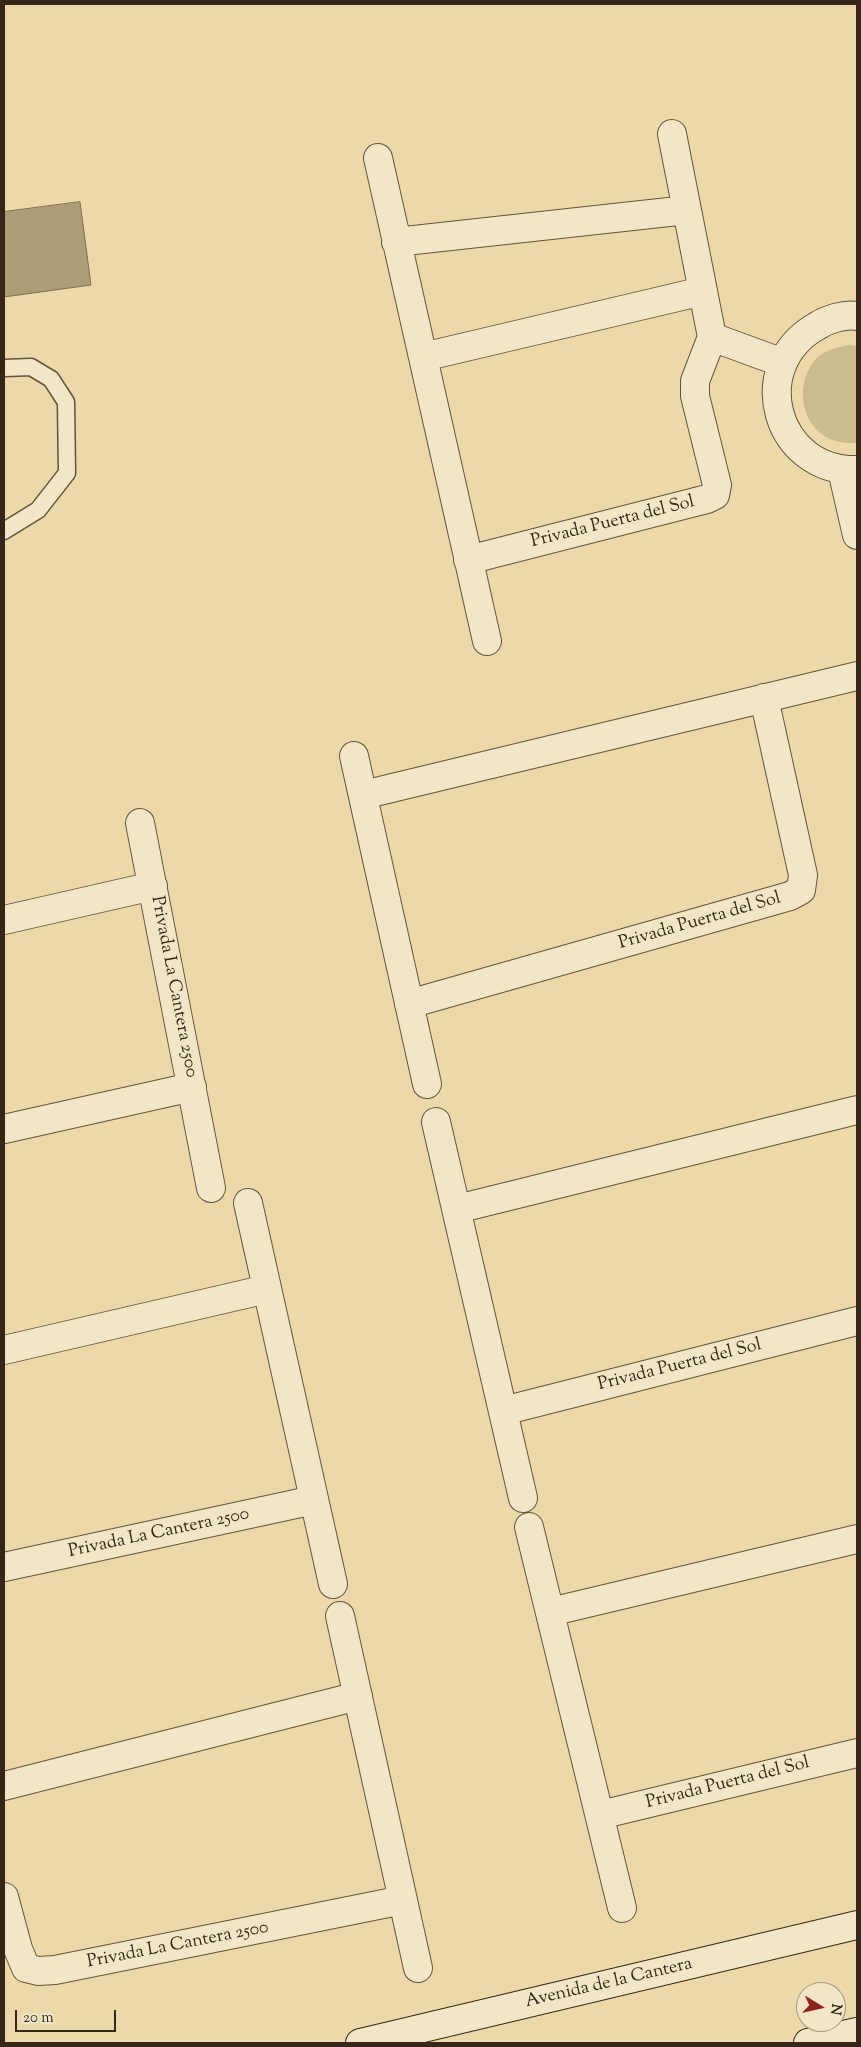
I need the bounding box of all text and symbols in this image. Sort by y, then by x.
street label: Privada Puerta del Sol [529,492,697,554]
street label: Privada Puerta del Sol [616,888,784,956]
street label: Privada La Cantera 2500 [145,894,201,1080]
street label: Privada Puerta del Sol [596,1335,764,1397]
street label: Privada La Cantera 2500 [67,1504,251,1564]
street label: Privada Puerta del Sol [644,1753,812,1815]
street label: Privada La Cantera 2500 [85,1918,271,1974]
street label: Avenida de la Cantera [523,1954,695,2014]
north arrow [796,1982,846,2032]
scale bar [18,2000,119,2032]
text: N [824,2002,846,2016]
text: 20 m [23,2008,54,2029]

